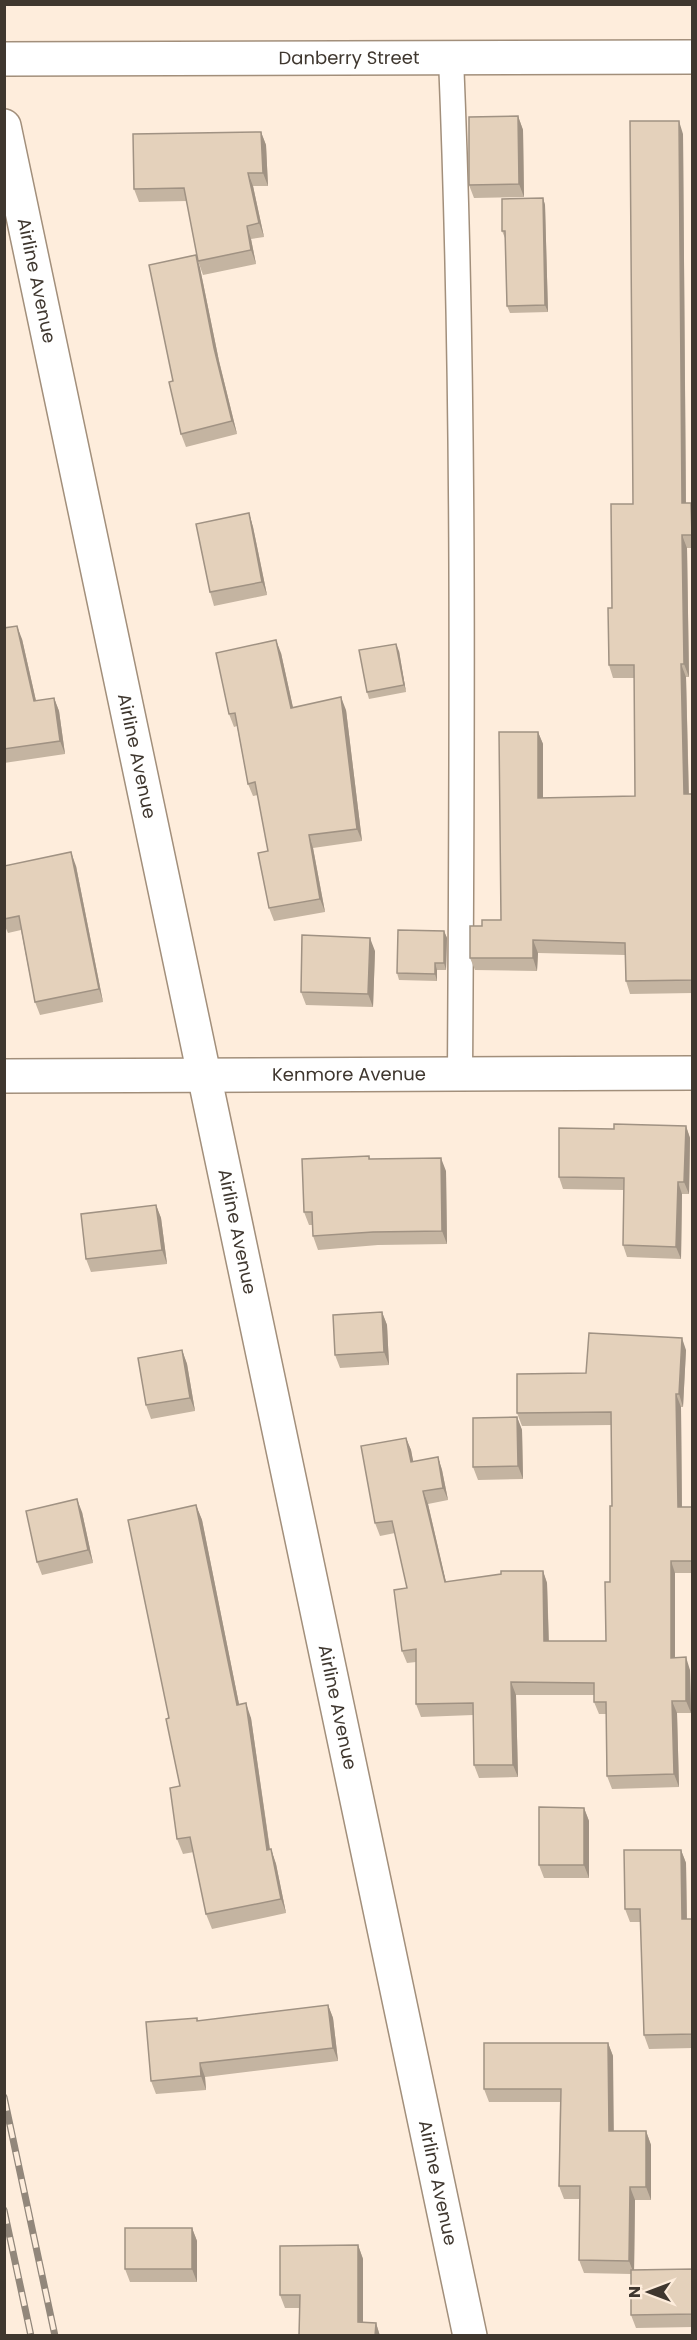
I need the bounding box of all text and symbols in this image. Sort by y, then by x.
street label: Danberry Street [278,45,420,70]
street label: Airline Avenue [12,216,62,345]
street label: Airline Avenue [112,691,163,821]
street label: Kenmore Avenue [272,1061,426,1087]
street label: Airline Avenue [212,1167,263,1296]
street label: Airline Avenue [313,1642,363,1772]
street label: Airline Avenue [413,2118,464,2248]
north arrow [619,2262,679,2322]
text: N [623,2286,646,2298]

